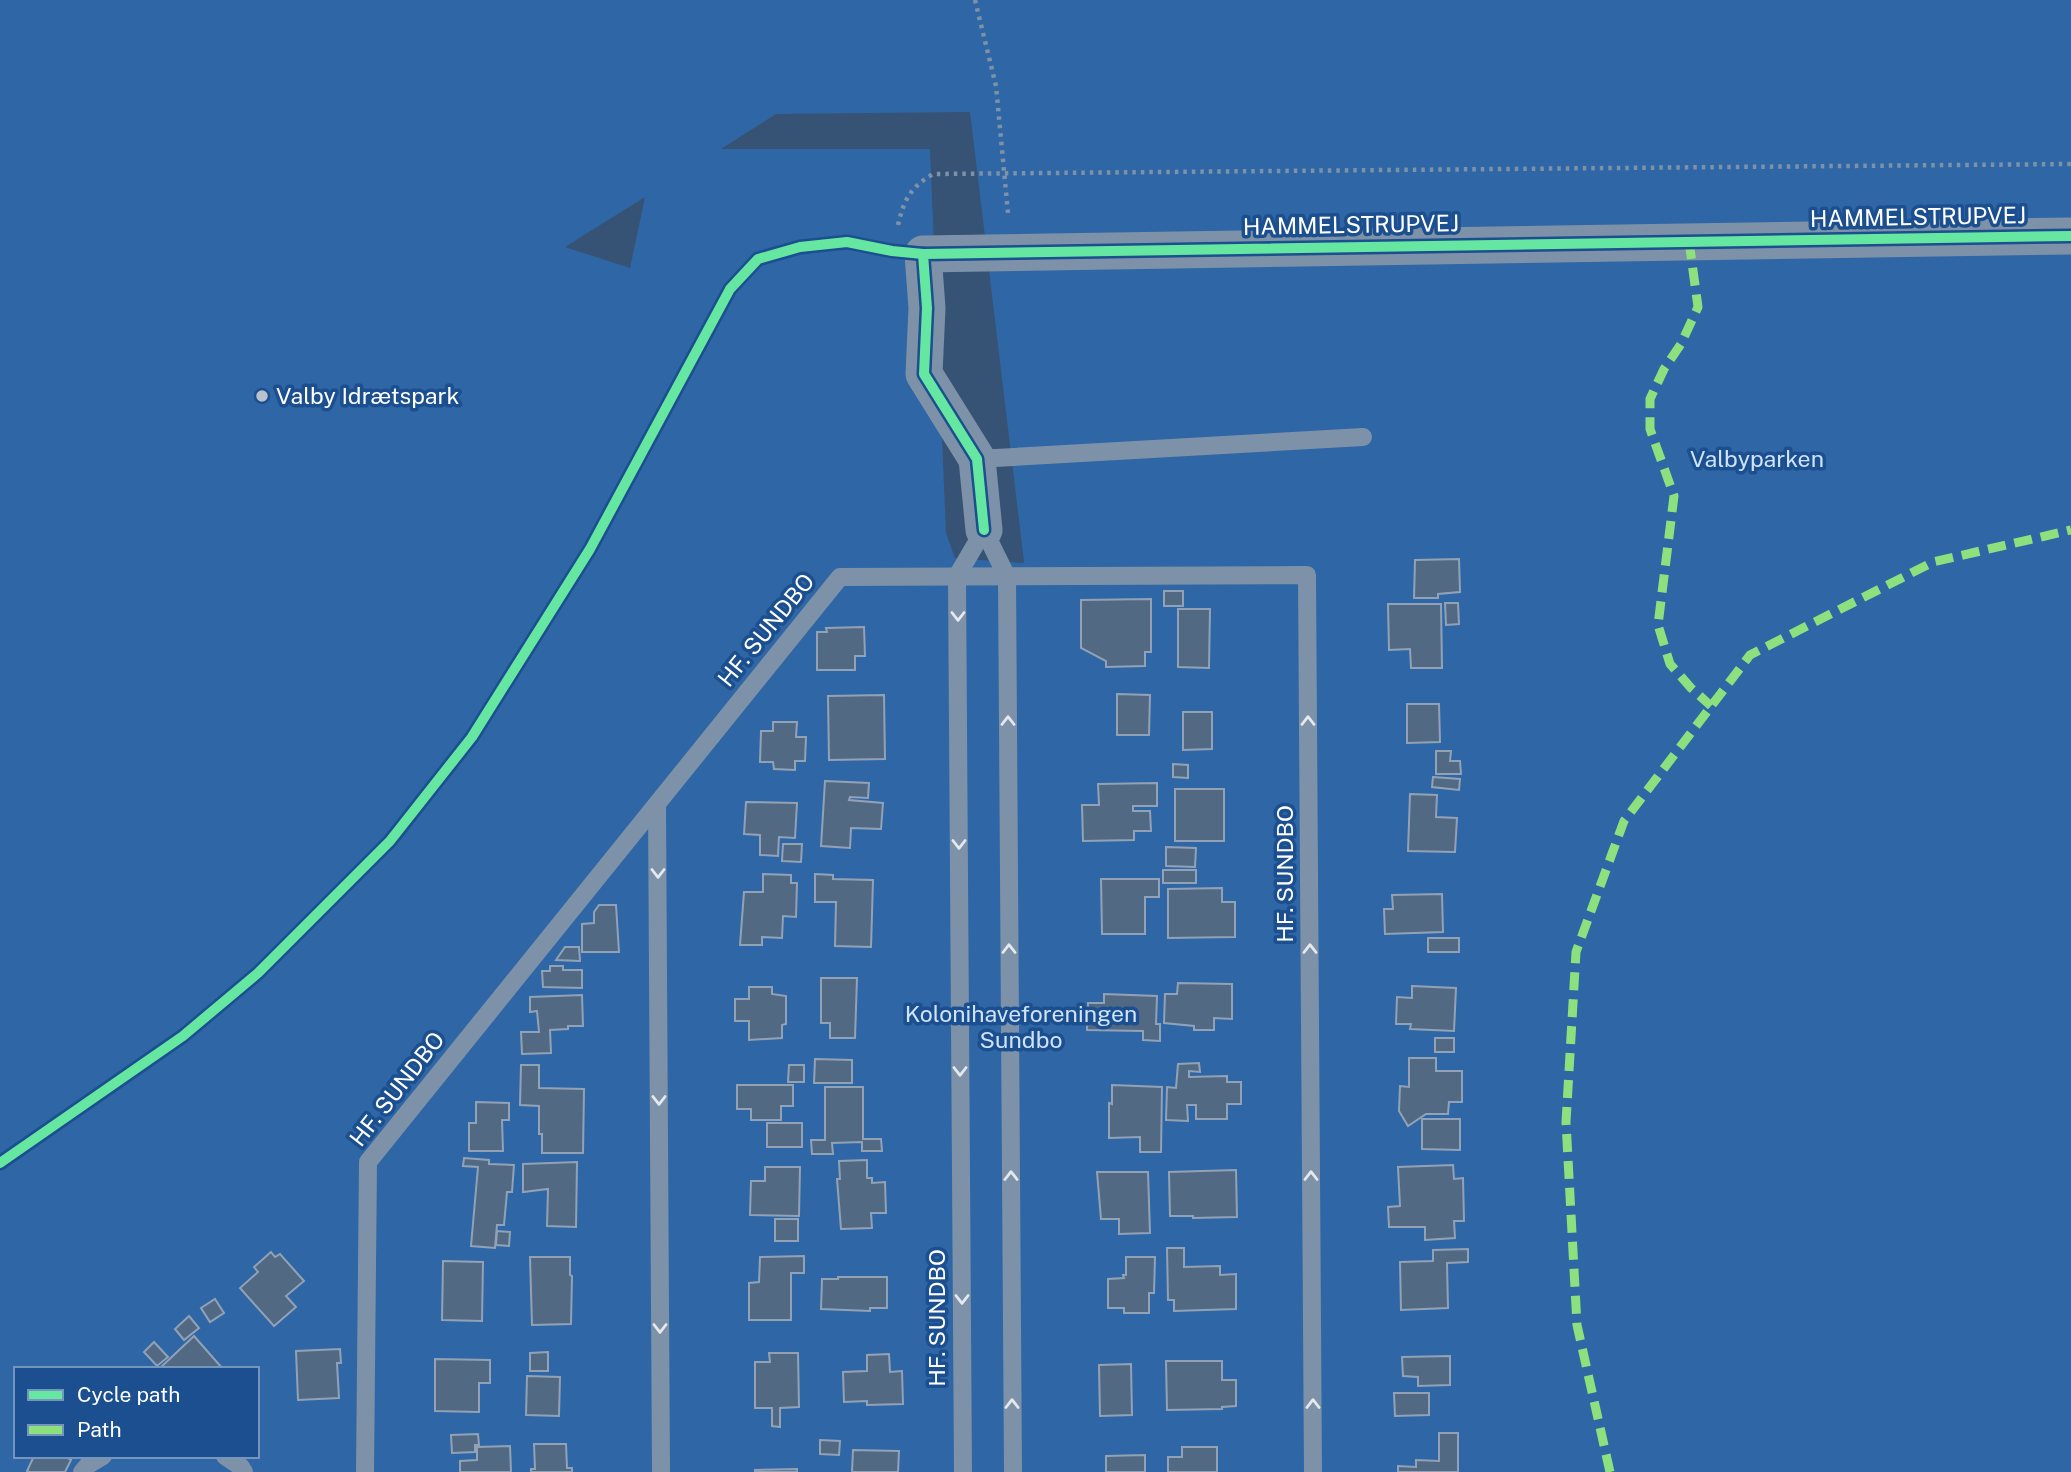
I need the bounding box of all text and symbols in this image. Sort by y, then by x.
street label: HAMMELSTRUPVEJ [1810,201,2026,232]
street label: HAMMELSTRUPVEJ [1243,209,1459,240]
place label: Valby Idrætspark [276,382,460,409]
marker: Valby Idrætspark [254,388,270,404]
park label: Valbyparken [1690,445,1824,472]
street label: HF. SUNDBO [712,568,819,692]
one-way arrow [950,611,965,622]
one-way arrow [1000,716,1016,726]
one-way arrow [1300,716,1316,726]
street label: HF. SUNDBO [1271,805,1298,943]
one-way arrow [951,839,967,849]
one-way arrow [650,868,665,879]
one-way arrow [1001,943,1017,954]
one-way arrow [1302,943,1318,954]
park label: Kolonihaveforeningen Sundbo [905,1000,1137,1053]
street label: HF. SUNDBO [344,1026,450,1151]
one-way arrow [952,1066,968,1077]
one-way arrow [651,1096,667,1106]
one-way arrow [1003,1171,1019,1181]
one-way arrow [1304,1171,1319,1182]
street label: HF. SUNDBO [923,1249,950,1387]
one-way arrow [954,1294,970,1304]
one-way arrow [652,1323,668,1334]
legend [14,1367,259,1458]
text: Cycle path [77,1382,180,1407]
one-way arrow [1004,1398,1020,1409]
one-way arrow [1305,1398,1321,1409]
text: Path [77,1417,122,1442]

